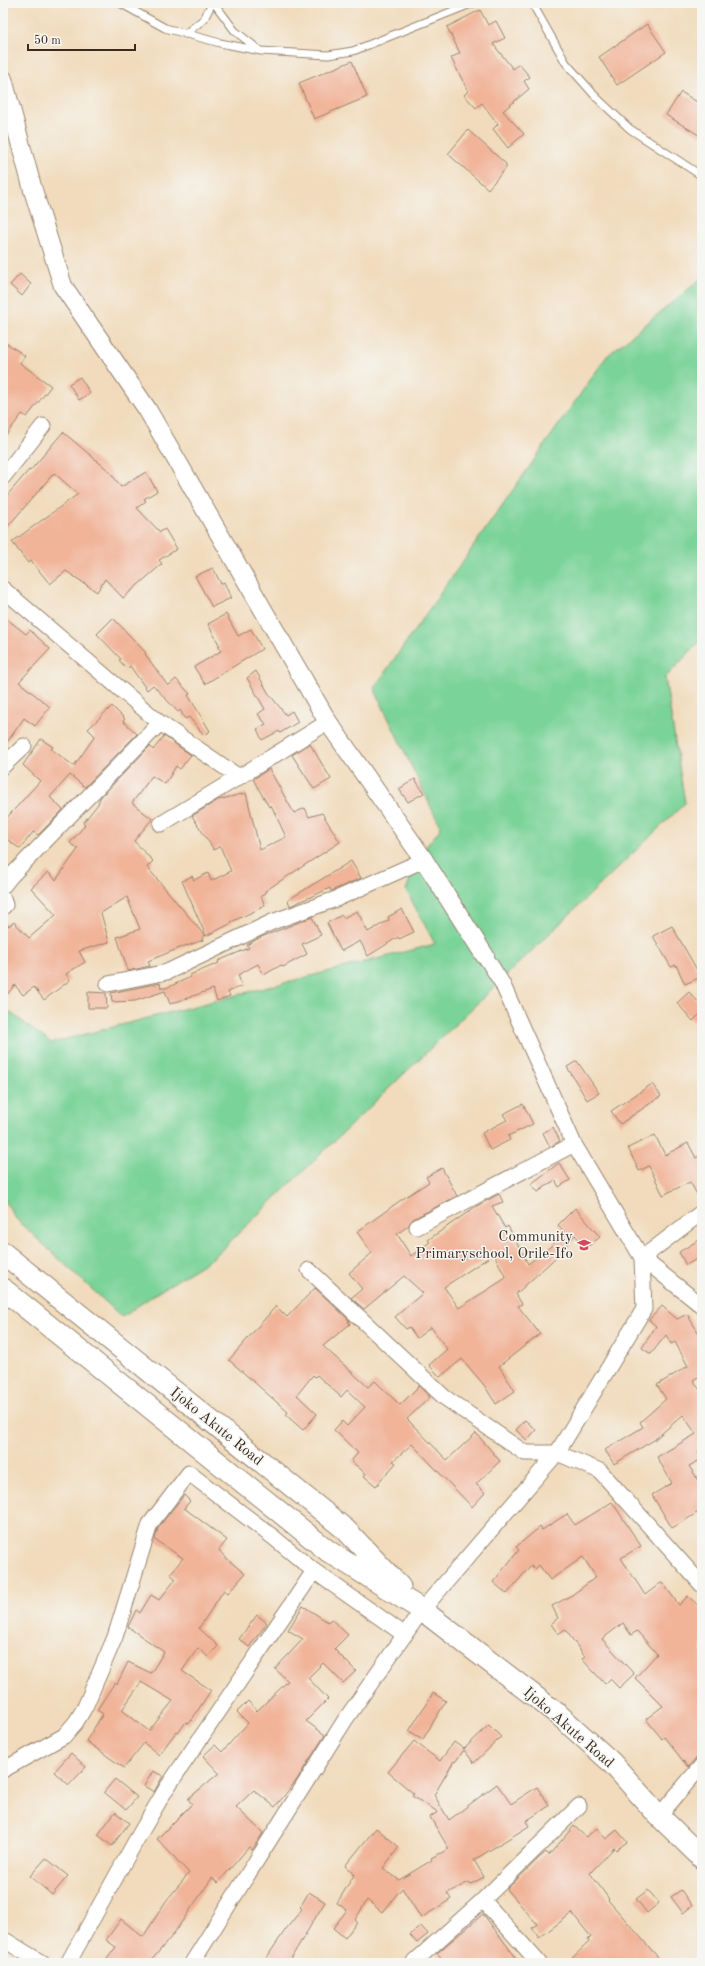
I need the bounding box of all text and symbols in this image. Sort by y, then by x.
scale bar [28,26,135,52]
text: 50 m [34,34,61,47]
place label: Community Primaryschool, Orile-Ifo [415,1230,573,1262]
school or university icon: Community Primaryschool, Orile-Ifo [576,1237,592,1253]
street label: Ijoko Akute Road [167,1385,265,1469]
street label: Ijoko Akute Road [520,1685,616,1772]

